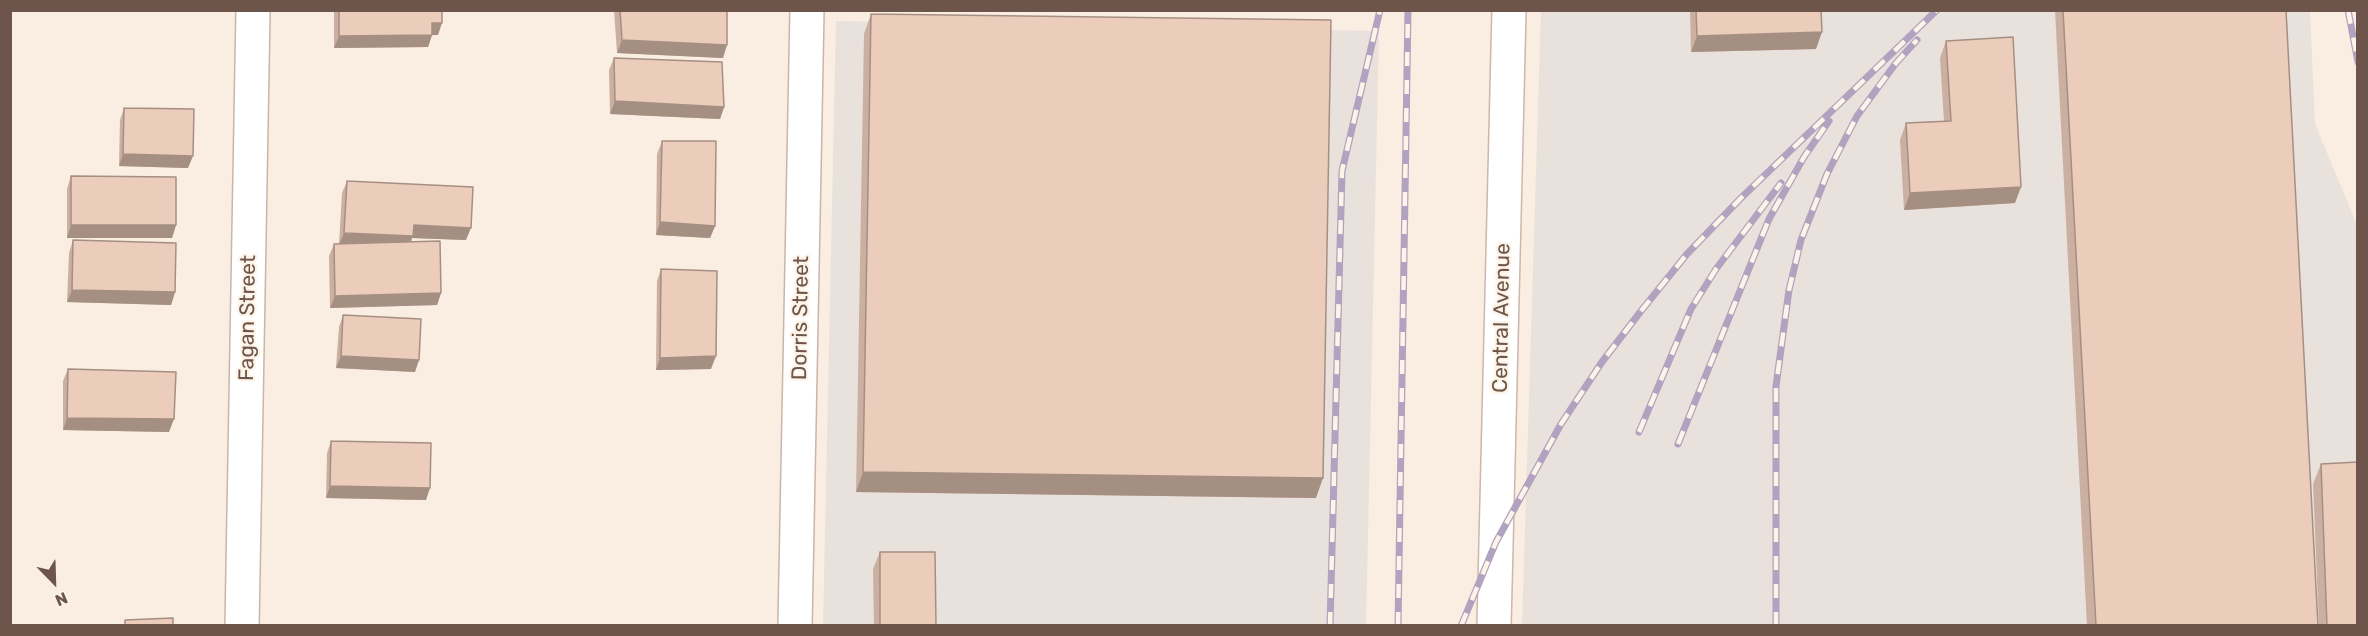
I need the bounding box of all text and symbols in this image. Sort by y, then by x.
street label: Central Avenue [1488,243,1516,393]
street label: Fagan Street [234,255,262,381]
street label: Dorris Street [787,256,815,380]
north arrow [24,552,84,612]
text: N [52,588,70,610]

